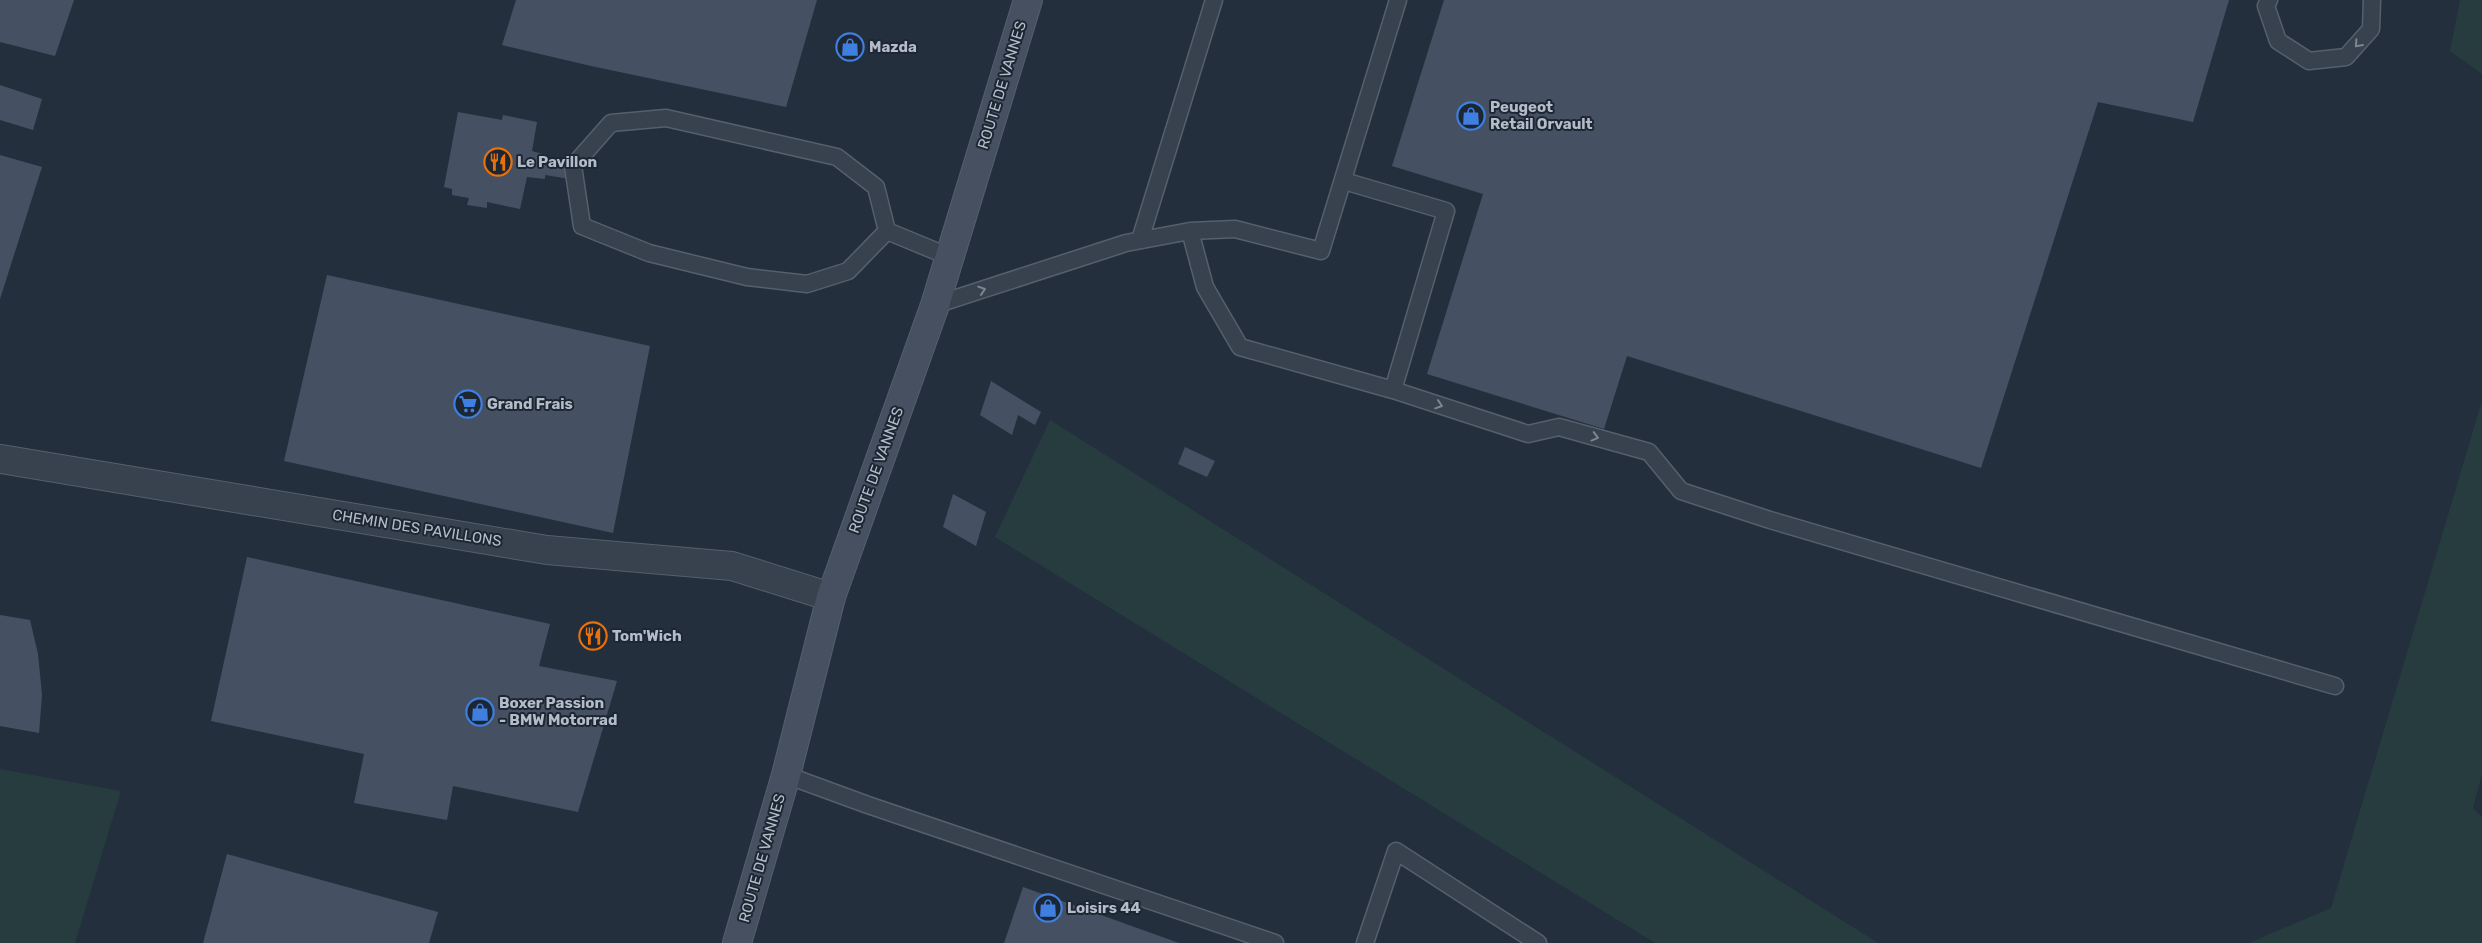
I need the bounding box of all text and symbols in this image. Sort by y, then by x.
street label: ROUTE DE VANNES [974,19,1030,151]
shop icon: Mazda [835,32,865,62]
place label: Mazda [869,38,917,56]
one-way arrow [2355,38,2364,47]
place label: Peugeot Retail Orvault [1490,98,1593,133]
shop icon: Peugeot Retail Orvault [1456,101,1486,131]
restaurant icon: Le Pavillon [483,147,513,177]
place label: Le Pavillon [517,153,597,171]
one-way arrow [977,286,985,296]
supermarket icon: Grand Frais [453,389,483,419]
place label: Grand Frais [487,395,573,413]
one-way arrow [1434,400,1443,410]
street label: ROUTE DE VANNES [845,404,907,536]
one-way arrow [1590,432,1598,442]
street label: CHEMIN DES PAVILLONS [331,506,503,550]
restaurant icon: Tom'Wich [578,621,608,651]
place label: Tom'Wich [612,627,682,645]
place label: Boxer Passion - BMW Motorrad [499,694,617,729]
shop icon: Boxer Passion - BMW Motorrad [465,697,495,727]
street label: ROUTE DE VANNES [735,792,789,924]
shop icon: Loisirs 44 [1033,893,1063,923]
place label: Loisirs 44 [1067,899,1141,917]

